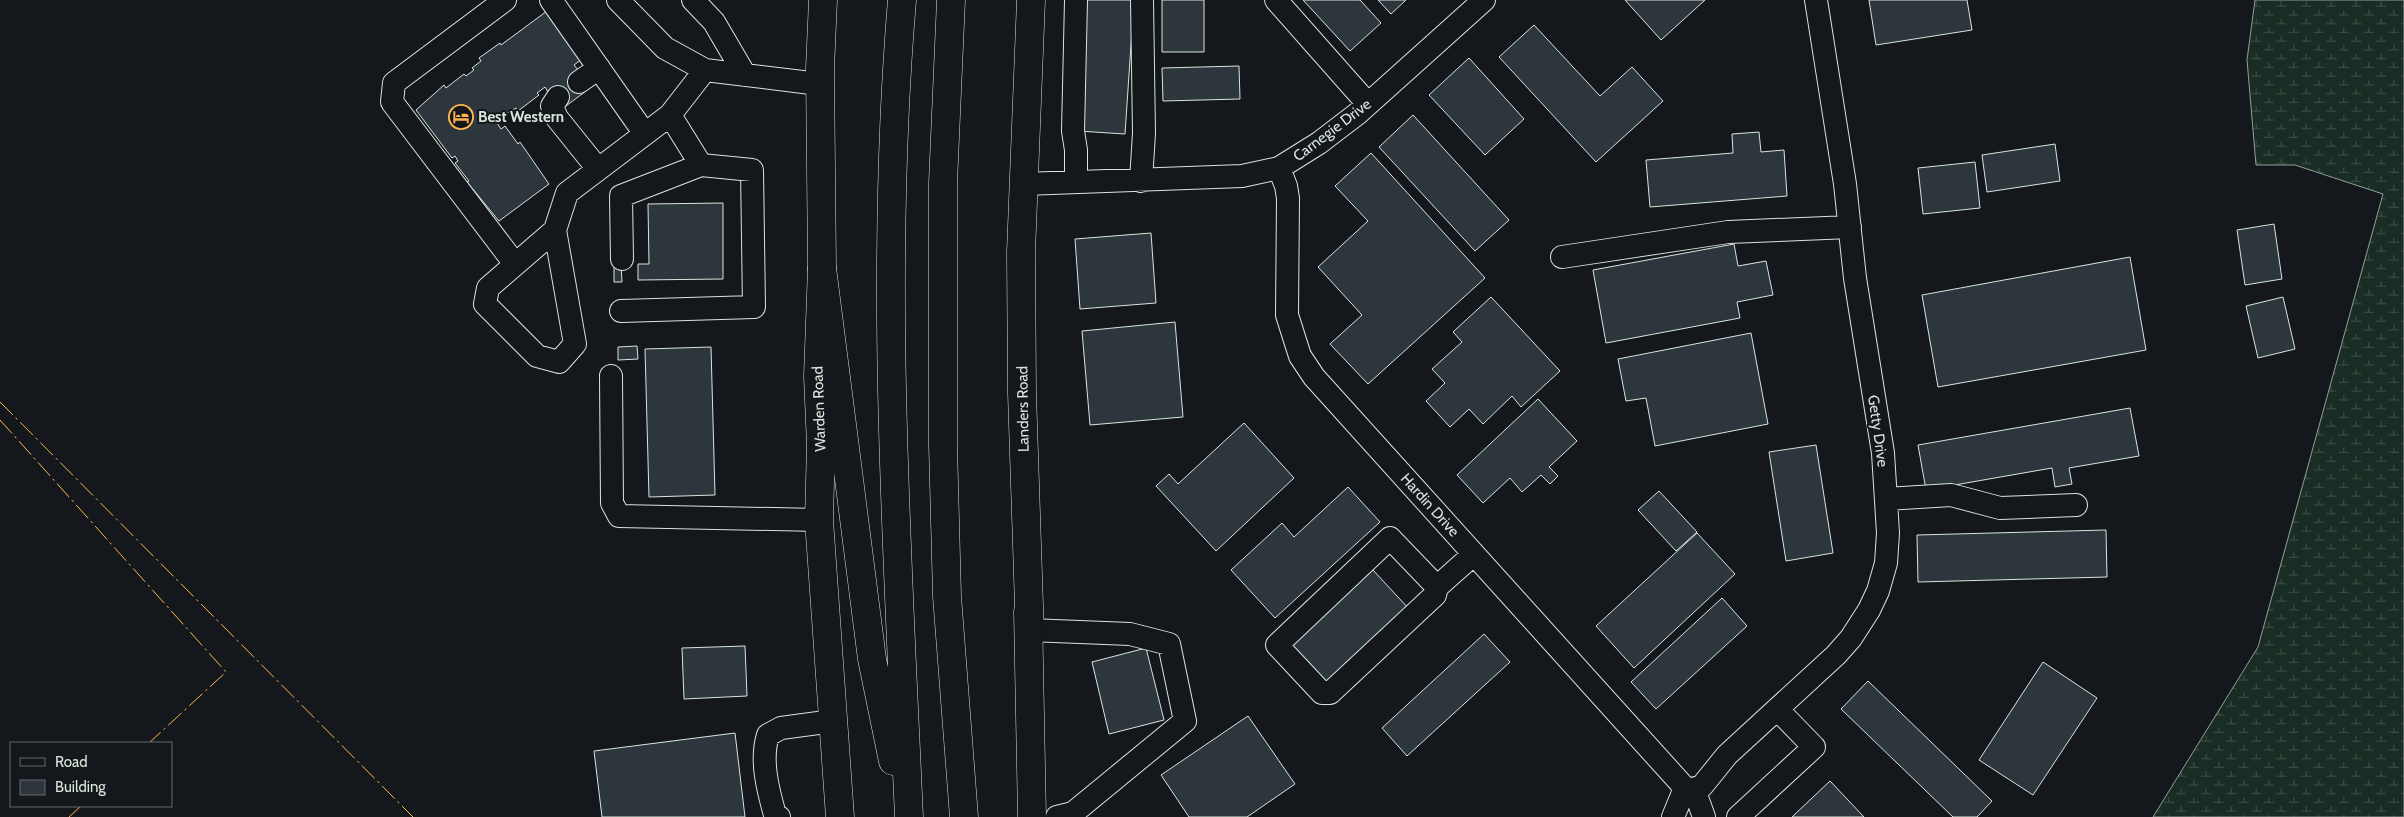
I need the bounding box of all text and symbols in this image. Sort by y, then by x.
street label: Carnegie Drive [1289,95,1375,165]
hotel icon: Best Western [448,104,474,130]
place label: Best Western [478,108,564,126]
street label: Warden Road [809,366,829,452]
street label: Landers Road [1013,366,1033,452]
street label: Getty Drive [1864,394,1892,468]
street label: Hardin Drive [1397,470,1463,541]
legend [10,742,172,807]
text: Road [55,753,88,771]
text: Building [55,778,106,796]

